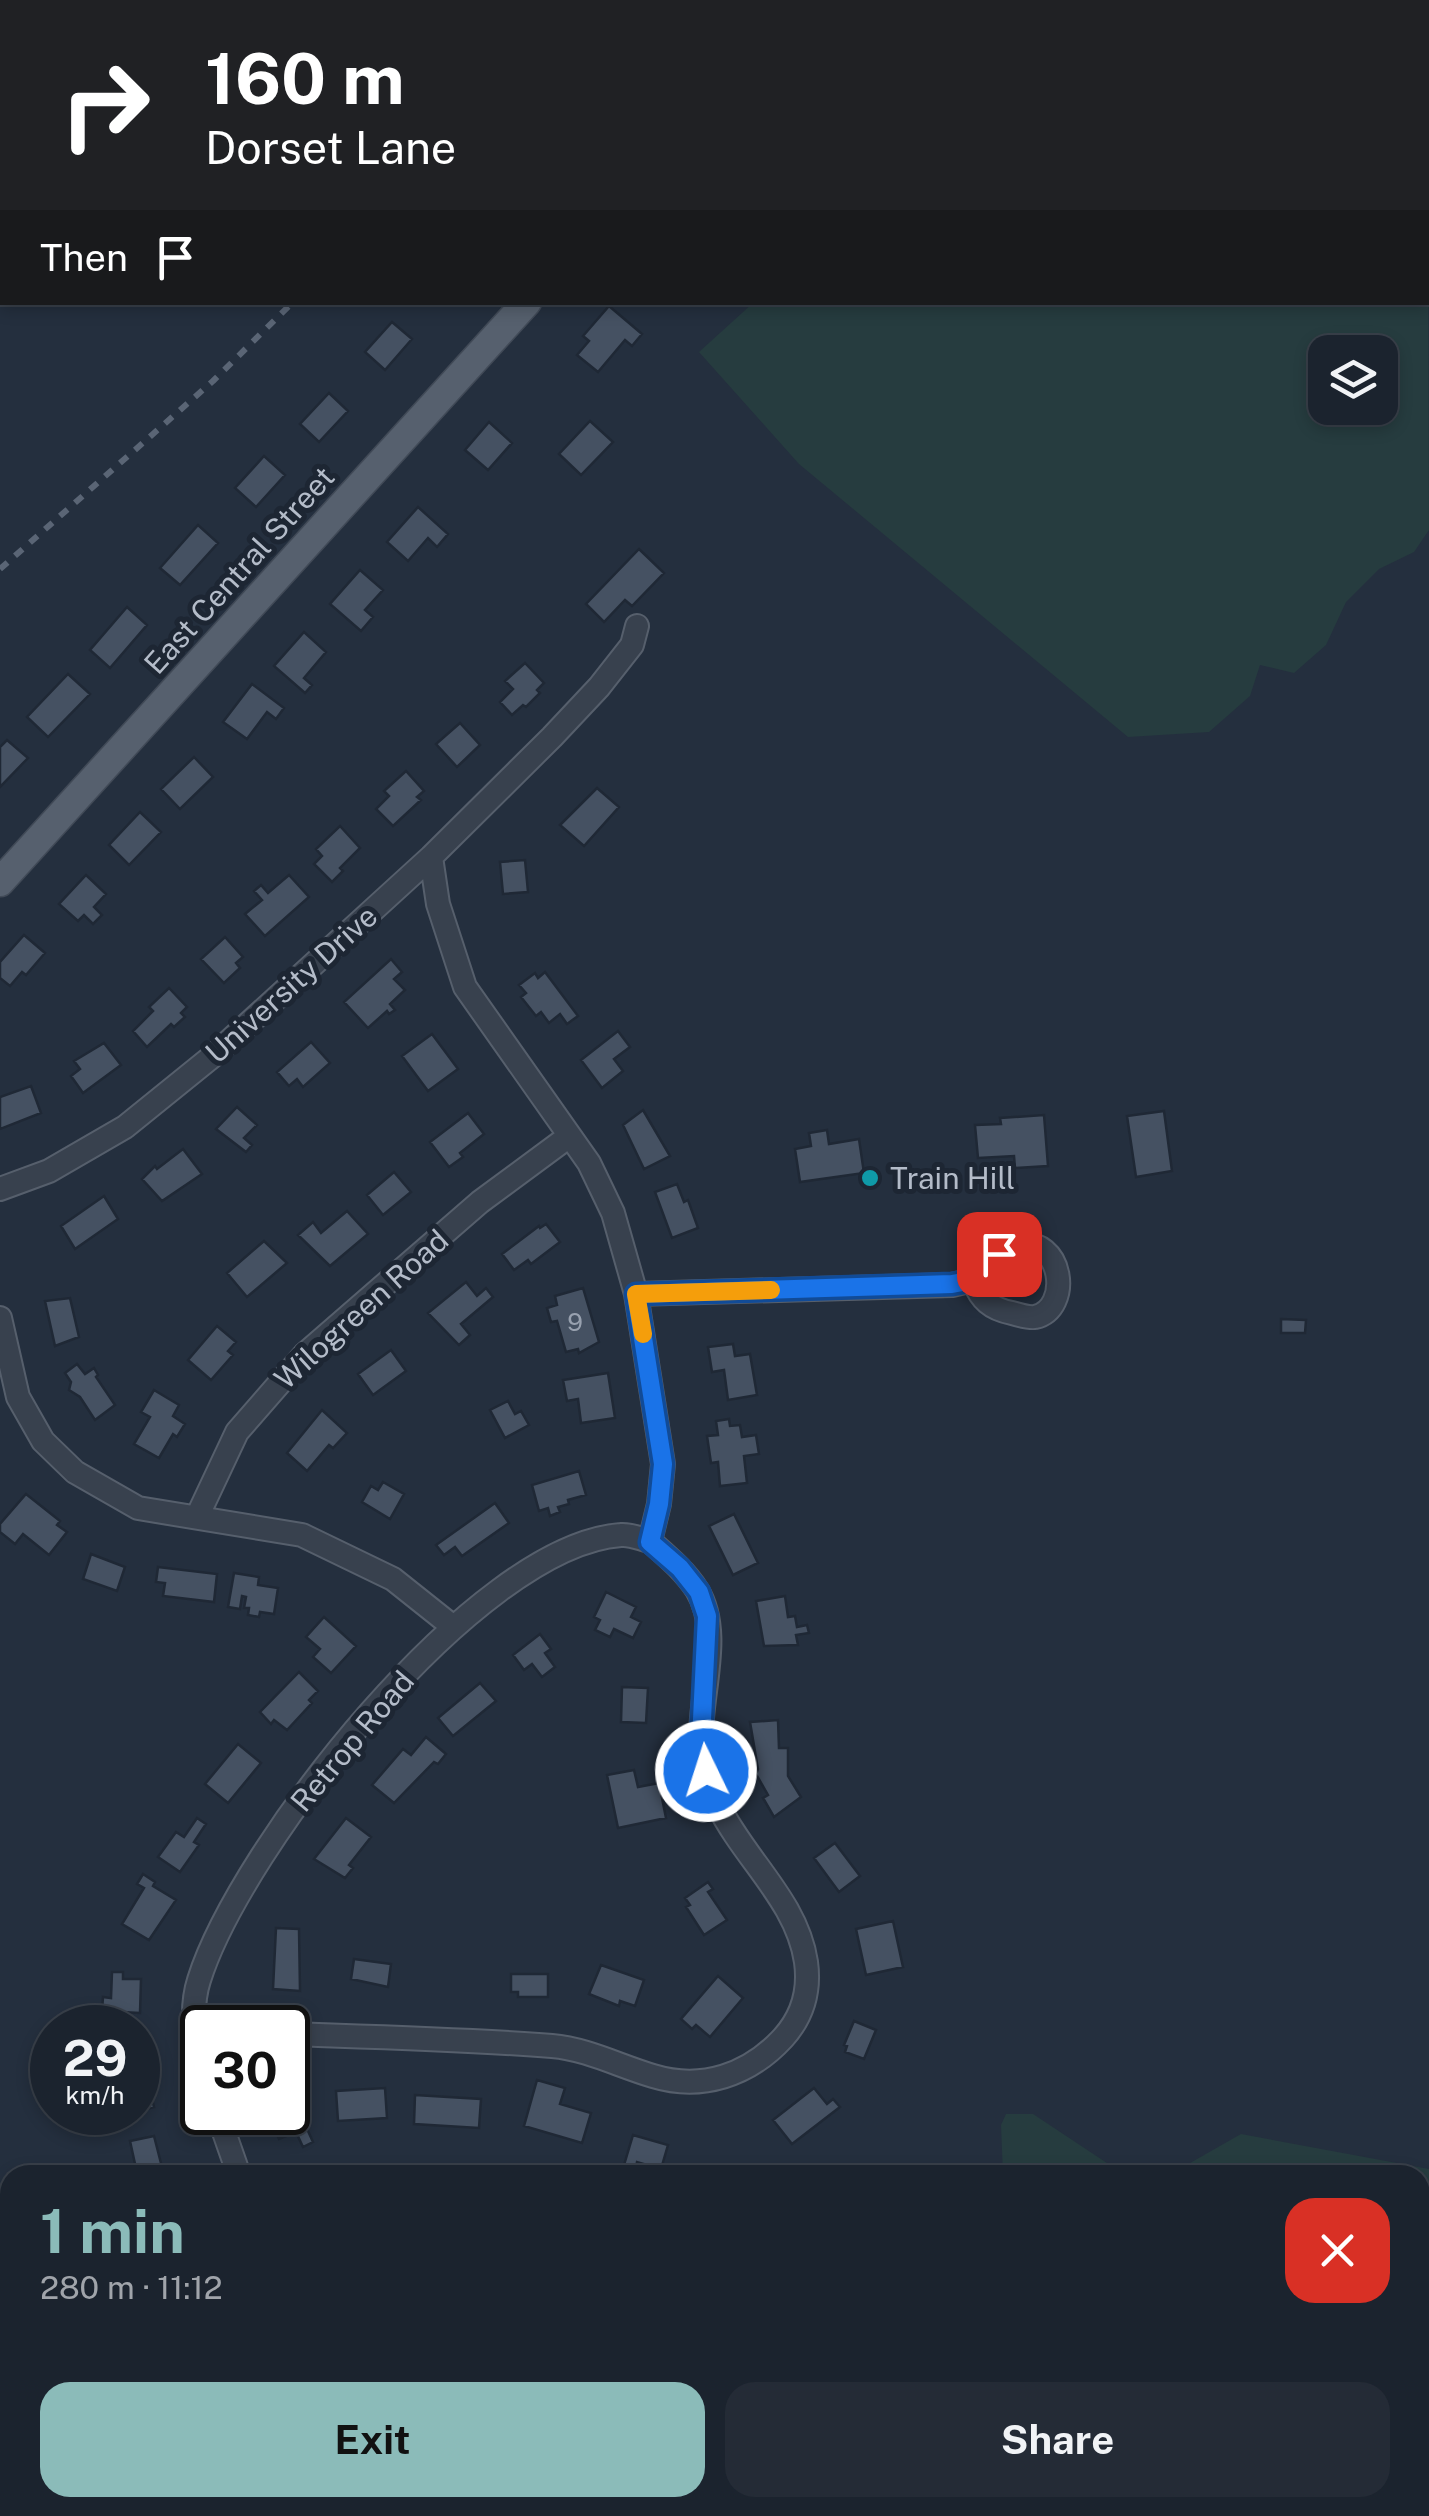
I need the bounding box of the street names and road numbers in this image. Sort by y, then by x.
street label: East Central Street [136,459,342,681]
street label: University Drive [198,898,384,1070]
street label: Wilogreen Road [267,1222,455,1396]
street label: Retrop Road [283,1663,421,1819]

